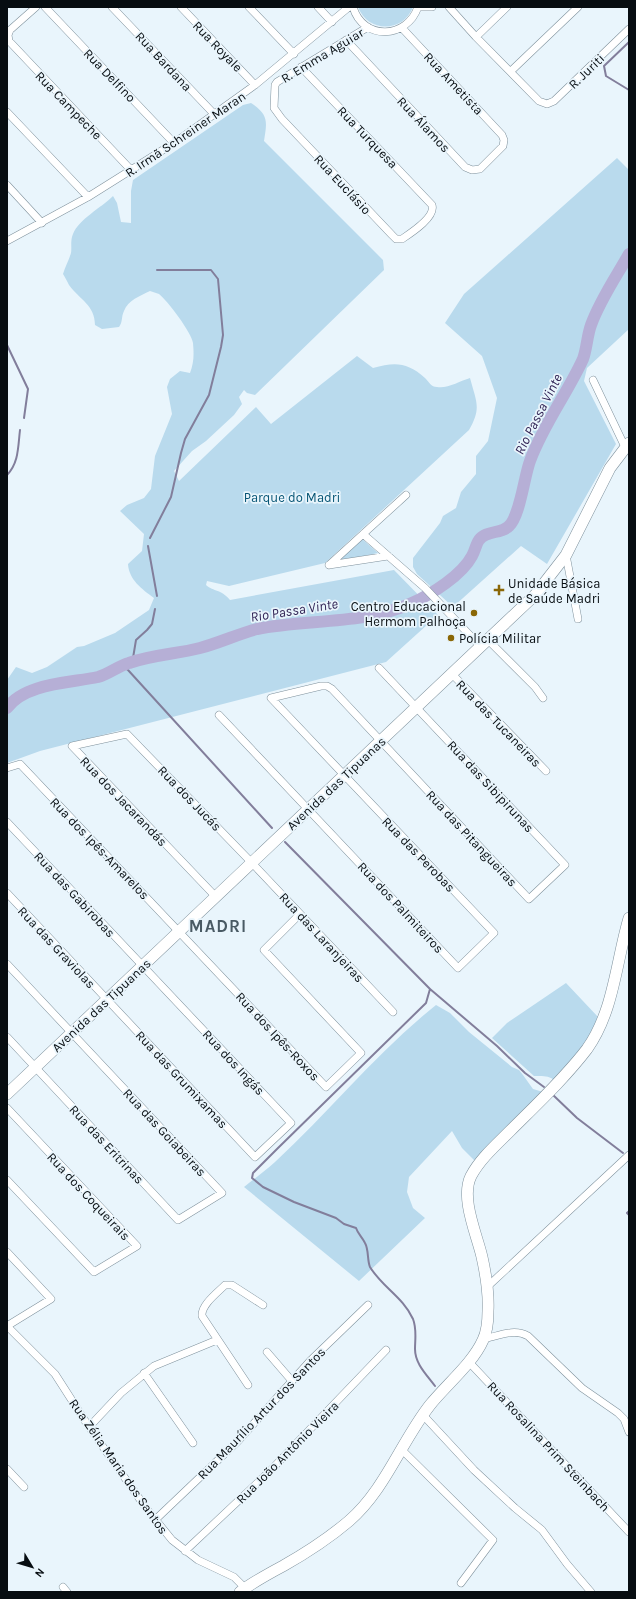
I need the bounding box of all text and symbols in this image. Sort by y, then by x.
street label: Rua Royale [190,18,246,75]
street label: R. Emma Aguiar [278,25,367,86]
street label: Rua Bardana [132,28,195,94]
street label: Rua Delfino [81,46,139,105]
street label: Rua Ametista [421,49,486,118]
street label: R. Juriti [565,51,607,92]
street label: Rua Campeche [32,68,105,143]
street label: R. Irmã Schreiner Maran [122,89,248,180]
street label: Rua Álamos [394,92,455,155]
street label: Rua Turquesa [334,103,401,172]
street label: Rua Euclásio [311,151,374,217]
water label: Rio Passa Vinte [511,371,566,457]
park label: Parque do Madri [244,490,340,506]
place label: Unidade Básica de Saúde Madri [508,576,600,606]
marker: Unidade Básica de Saúde Madri [493,584,505,596]
water label: Rio Passa Vinte [249,595,340,626]
place label: Centro Educacional Hermom Palhoça [351,599,466,629]
marker: Centro Educacional Hermom Palhoça [469,608,479,618]
place label: Polícia Militar [459,631,541,646]
marker: Polícia Militar [446,633,456,643]
street label: Rua das Tucaneiras [453,677,544,770]
street label: Avenida das Tipuanas [284,734,389,833]
street label: Rua das Sibipirunas [444,737,537,835]
street label: Rua dos Jacarandás [77,754,170,849]
street label: Rua dos Jucás [155,763,225,834]
street label: Rua das Pitangueiras [423,787,520,890]
street label: Rua dos Ipês-Amarelos [47,794,152,903]
street label: Rua das Perobas [379,814,458,895]
street label: Rua das Gabirobas [31,848,118,940]
street label: Rua dos Palmiteiros [355,859,447,956]
street label: Rua das Laranjeiras [276,889,367,985]
street label: Rua das Graviolas [15,903,98,991]
district label: MADRI [189,916,247,936]
street label: Avenida das Tipuanas [49,956,154,1055]
street label: Rua dos Ipês-Roxos [233,989,323,1084]
street label: Rua das Grumixamas [133,1027,231,1131]
street label: Rua dos Ingás [200,1027,268,1098]
street label: Rua das Goiabeiras [120,1085,209,1179]
street label: Rua das Eritrinas [66,1102,147,1187]
street label: Rua dos Coqueirais [43,1149,133,1244]
street label: Rua Maurílio Artur dos Santos [194,1344,329,1482]
street label: Rua Rosalina Prim Steinbach [484,1378,613,1514]
street label: Rua Zélia Maria dos Santos [66,1396,171,1537]
street label: Rua João Antônio Vieira [233,1398,342,1507]
north arrow [12,1547,52,1587]
text: N [32,1566,47,1580]

